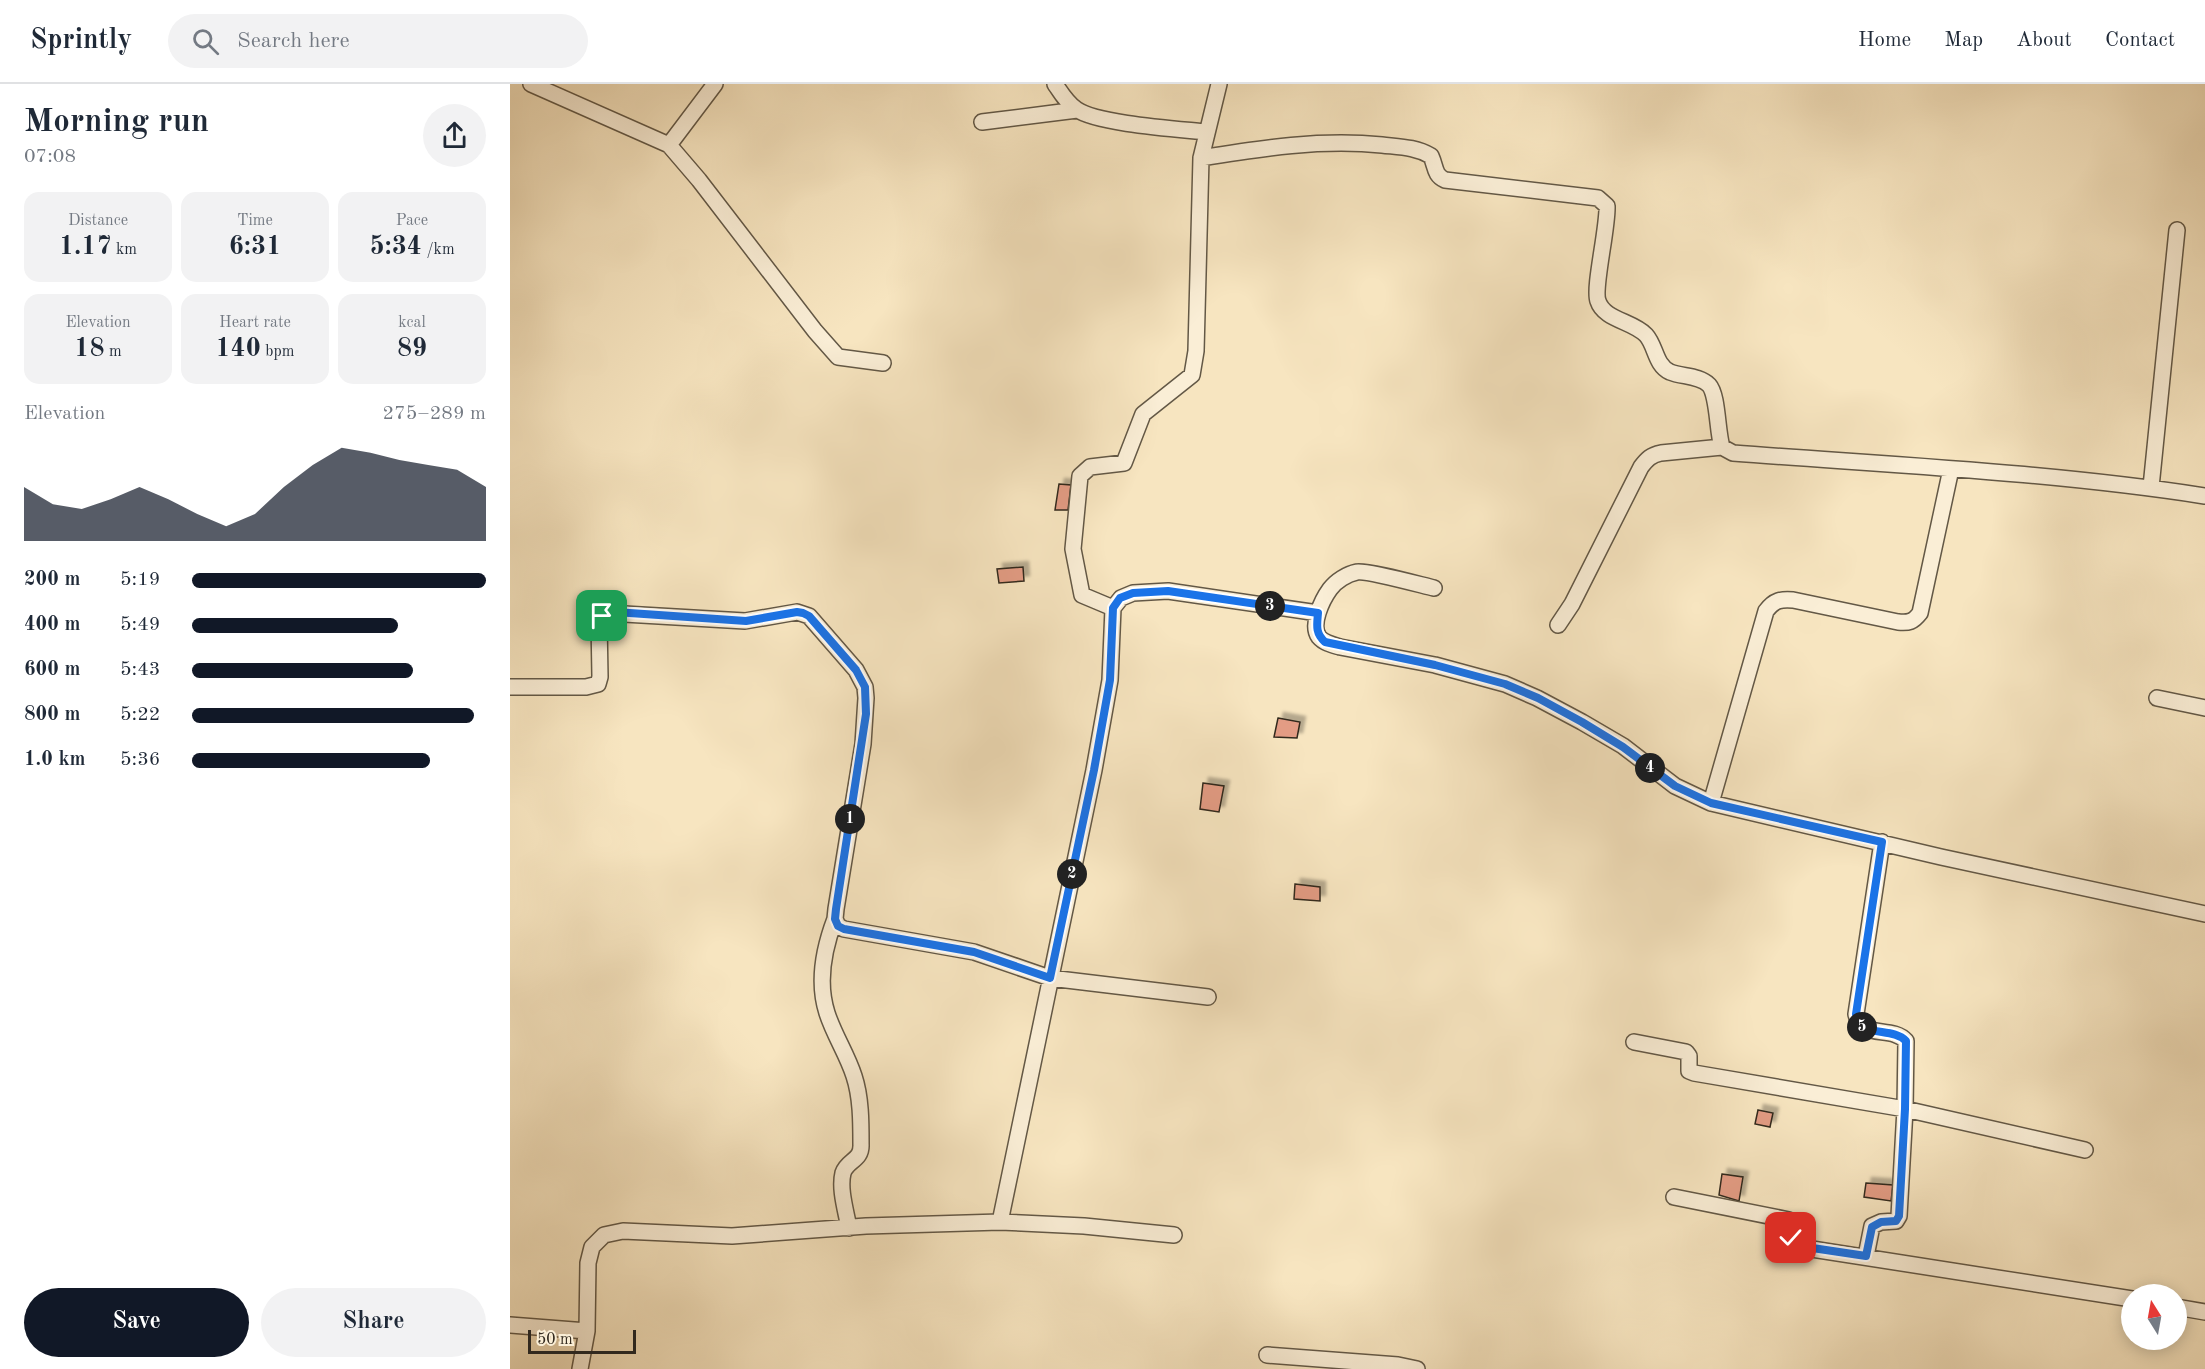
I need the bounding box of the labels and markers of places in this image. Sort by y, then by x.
pin [576,590,627,641]
pin: 3 [1255,591,1285,621]
pin: 4 [1635,753,1665,783]
pin: 1 [835,804,865,834]
pin: 2 [1057,859,1087,889]
pin: 5 [1847,1012,1877,1042]
pin [1765,1212,1816,1263]

